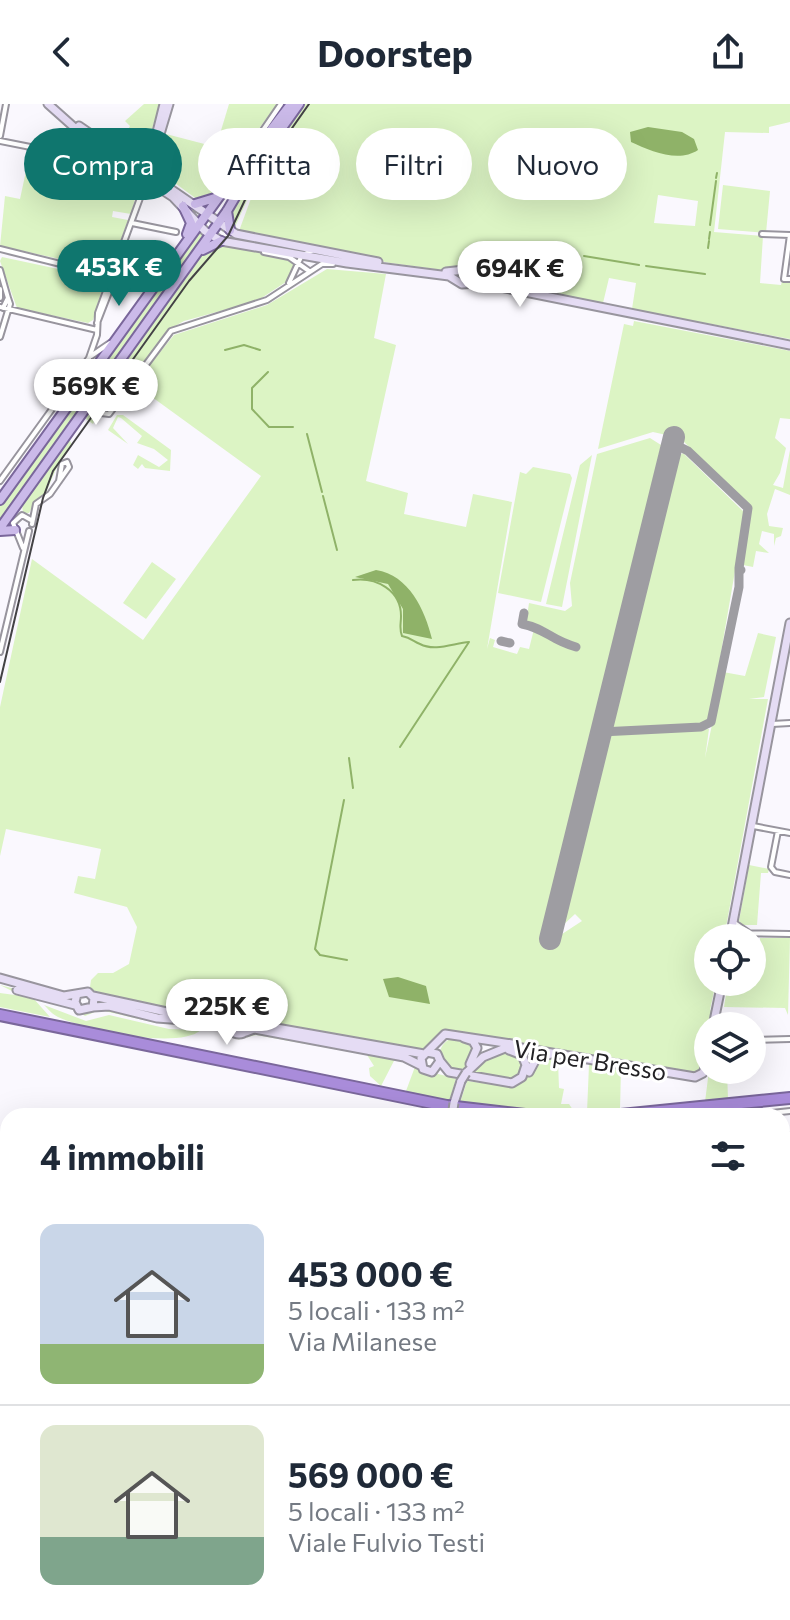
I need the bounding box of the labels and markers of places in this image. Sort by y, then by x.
pin: 453K € [54,240,184,308]
pin: 694K € [455,241,585,309]
pin: 569K € [31,359,161,427]
pin: 225K € [162,979,292,1047]

